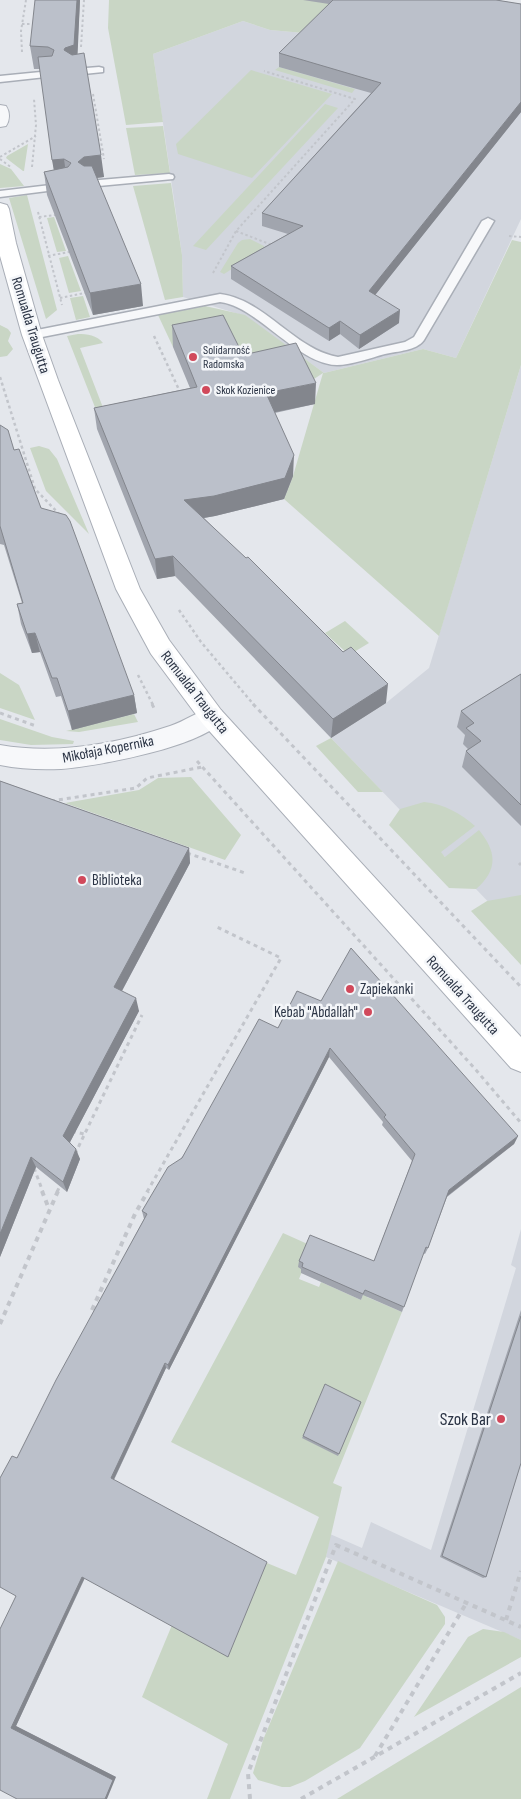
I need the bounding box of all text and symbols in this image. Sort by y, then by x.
street label: Romualda Traugutta [7,275,54,376]
place label: Solidarność Radomska [203,343,250,372]
marker: Solidarność Radomska [187,351,199,363]
place label: Skok Kozienice [216,383,276,398]
marker: Skok Kozienice [200,384,212,396]
street label: Romualda Traugutta [156,647,233,738]
street label: Mikołaja Kopernika [61,731,156,768]
place label: Biblioteka [92,871,142,890]
marker: Biblioteka [76,874,88,886]
street label: Romualda Traugutta [422,952,503,1039]
place label: Zapiekanki [360,980,414,999]
marker: Zapiekanki [344,983,356,995]
place label: Kebab "Abdallah" [274,1003,358,1022]
marker: Kebab "Abdallah" [362,1006,374,1018]
place label: Szok Bar [440,1409,491,1430]
marker: Szok Bar [495,1413,507,1425]

